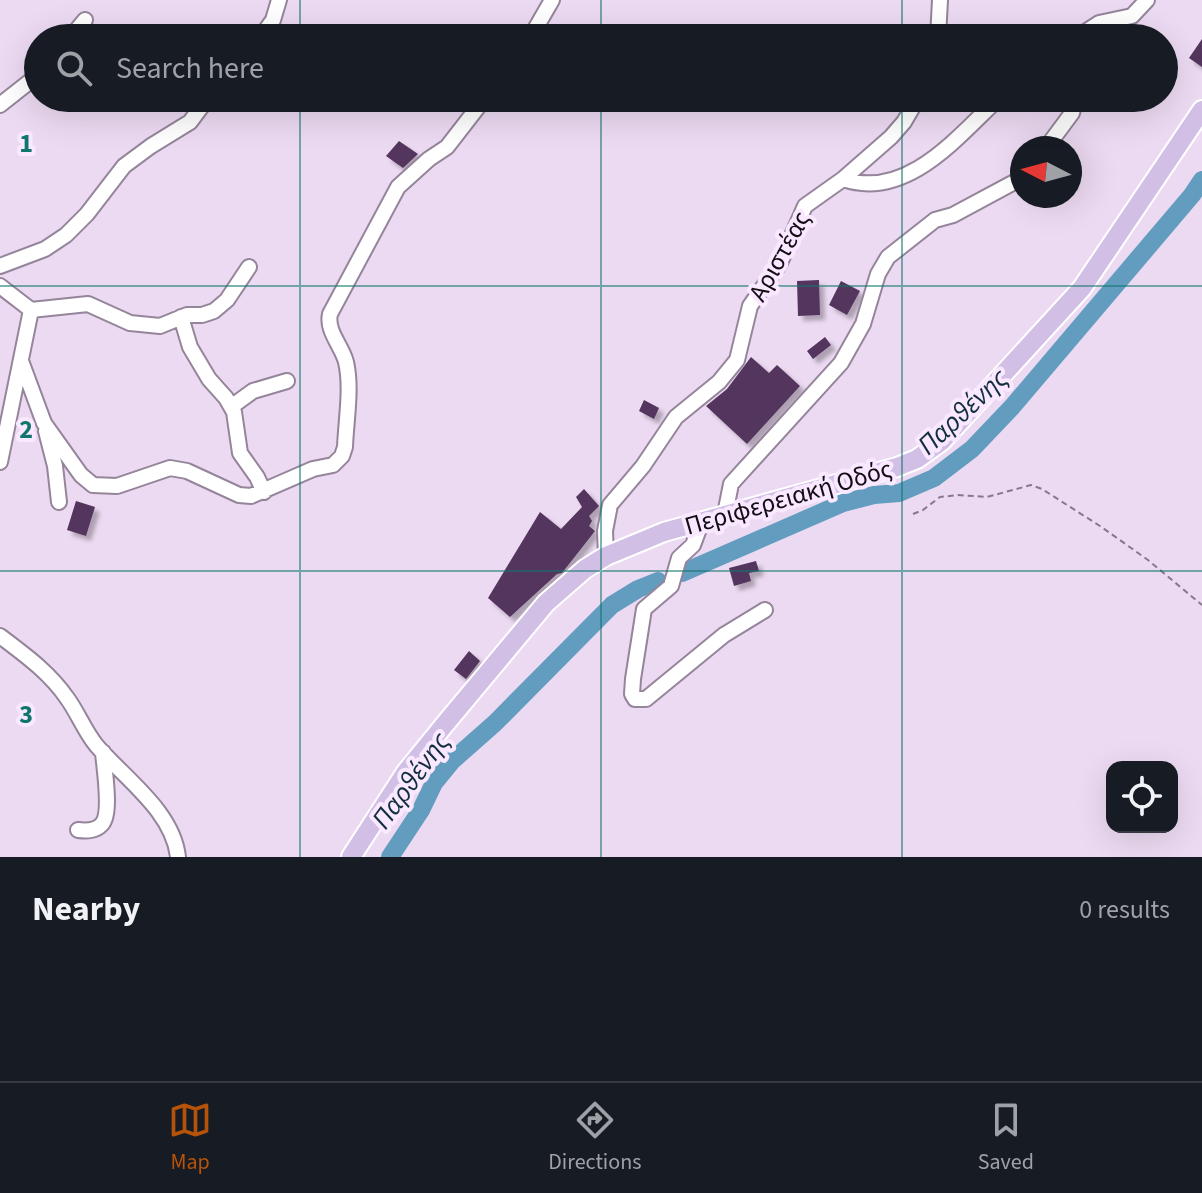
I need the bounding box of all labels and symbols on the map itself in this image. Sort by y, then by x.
text: 1 [19,125,33,162]
north arrow [1010,136,1082,208]
street label: Αριστέας [739,204,819,308]
water label: Παρθένης [908,358,1018,464]
text: 2 [19,411,33,448]
street label: Περιφερειακή Οδός [680,450,896,545]
text: 3 [19,696,33,733]
water label: Παρθένης [362,723,460,837]

